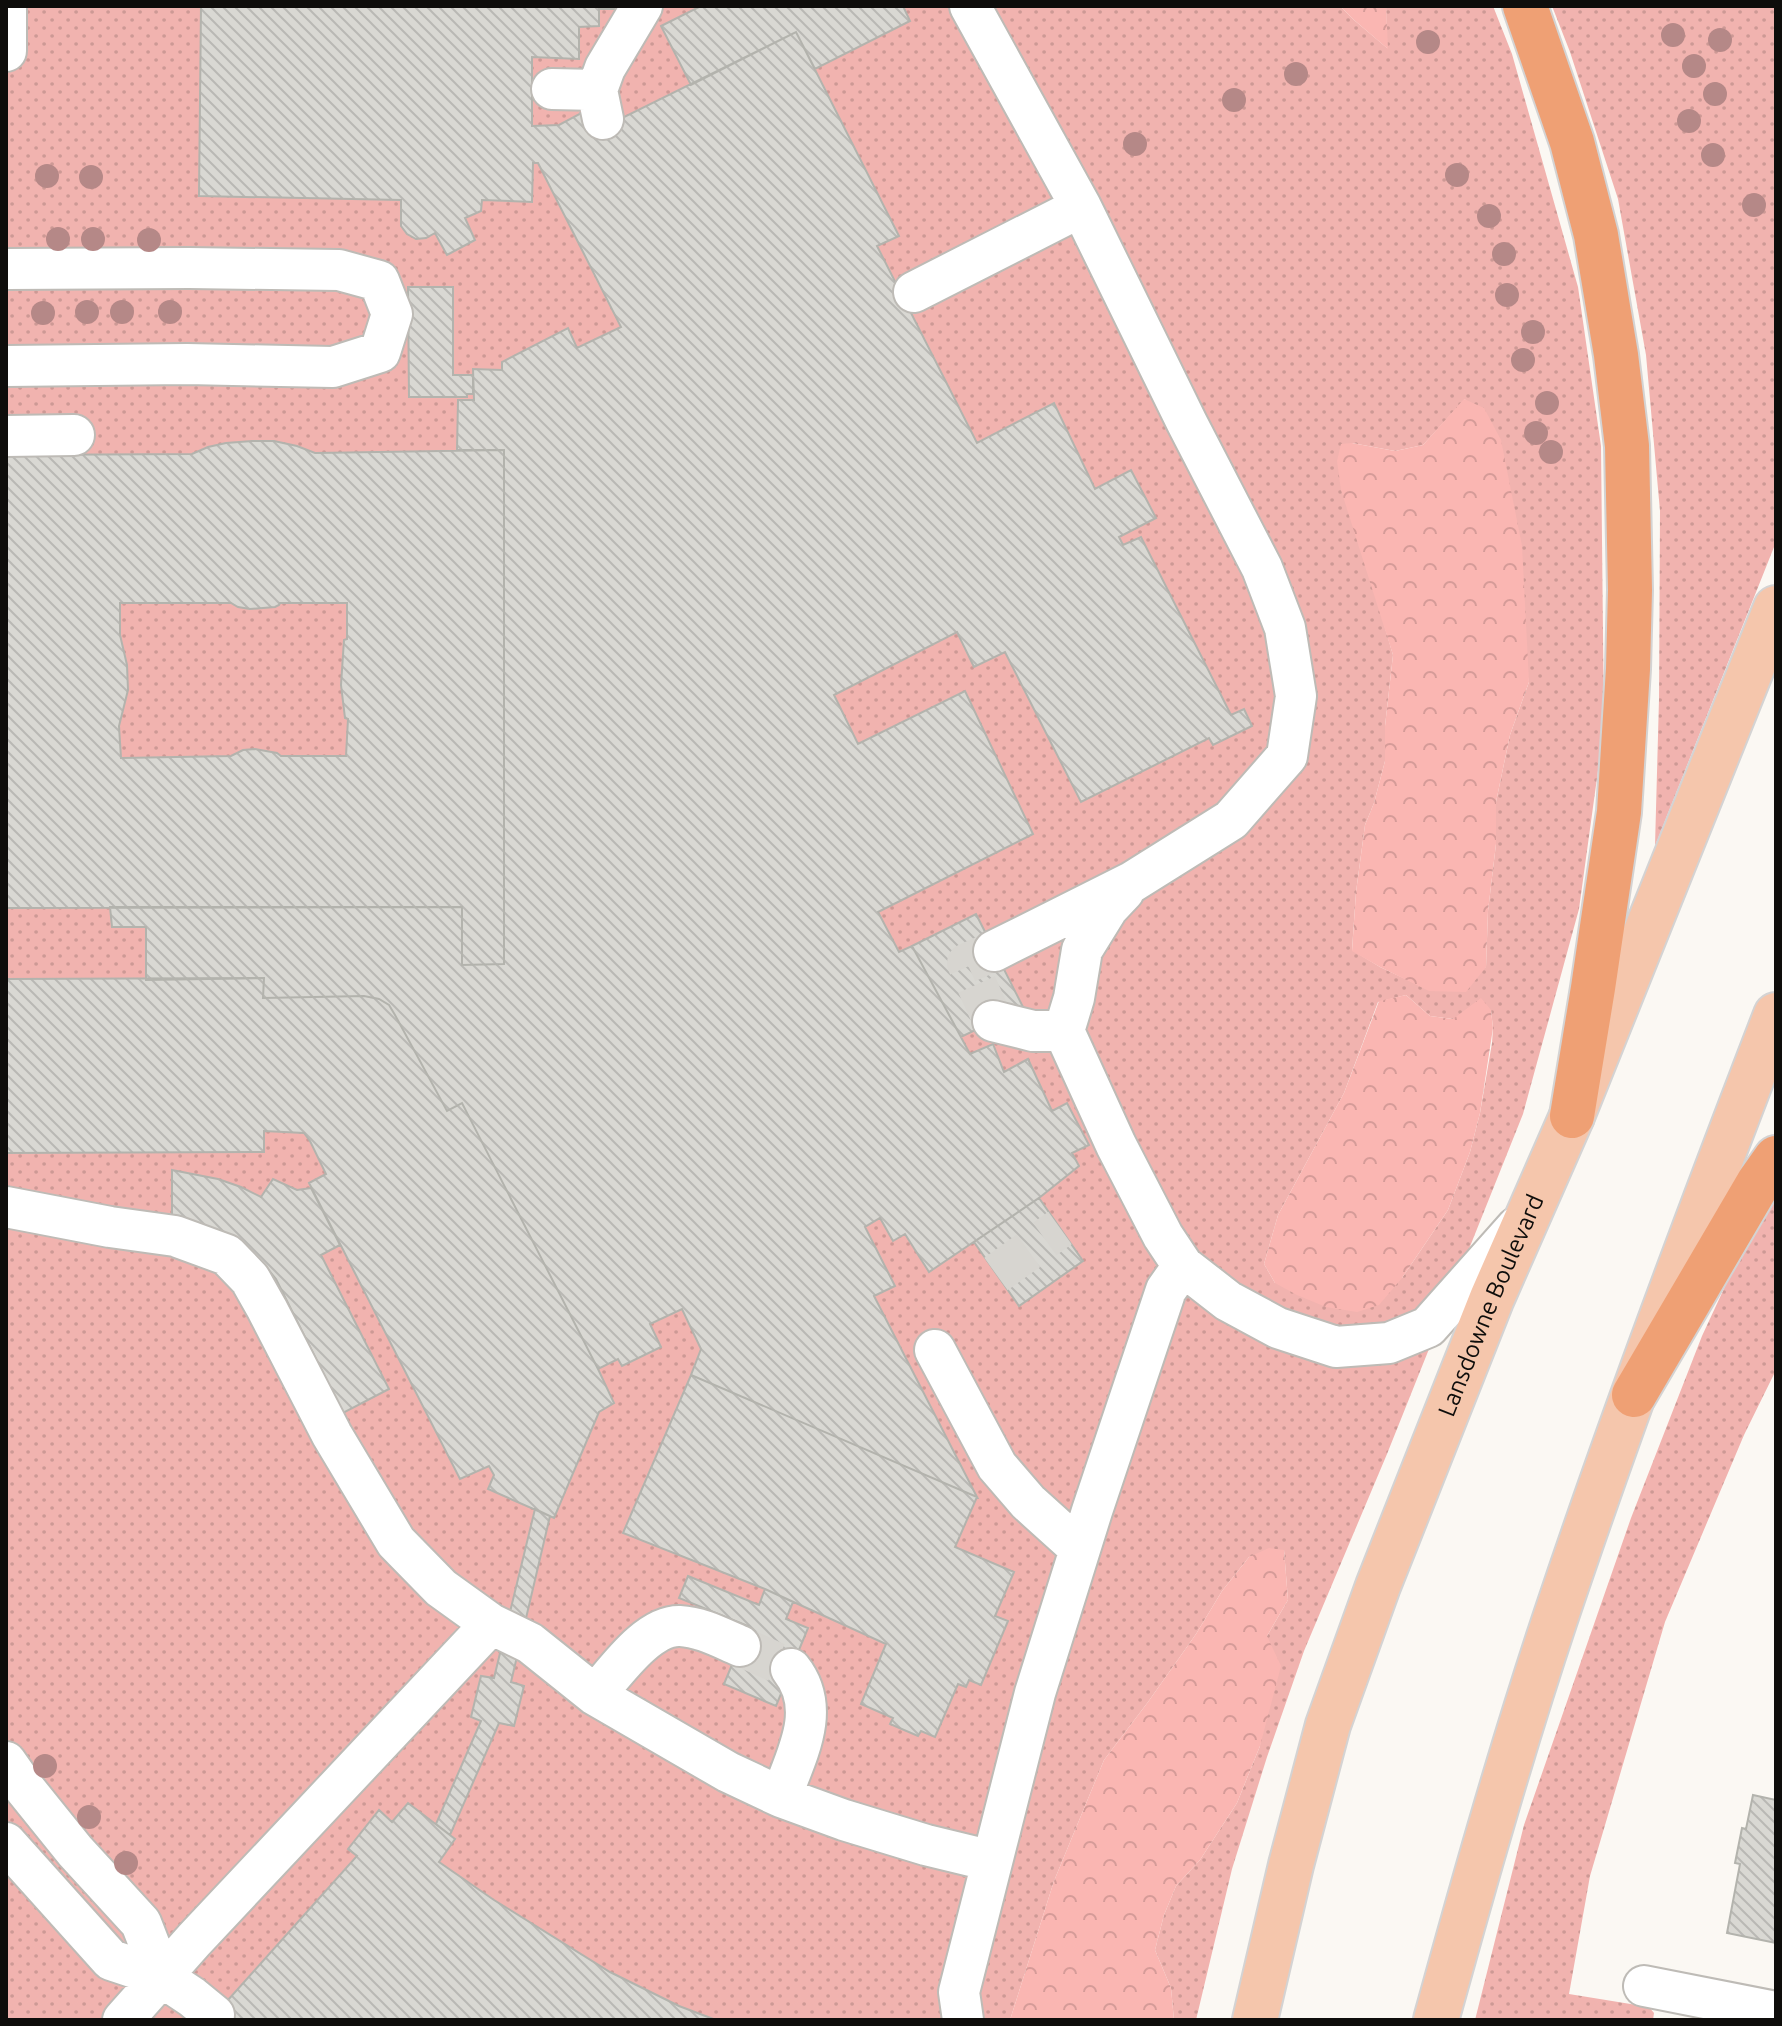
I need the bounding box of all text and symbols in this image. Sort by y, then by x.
street label: Lansdowne Boulevard [1433,1190,1549,1420]

